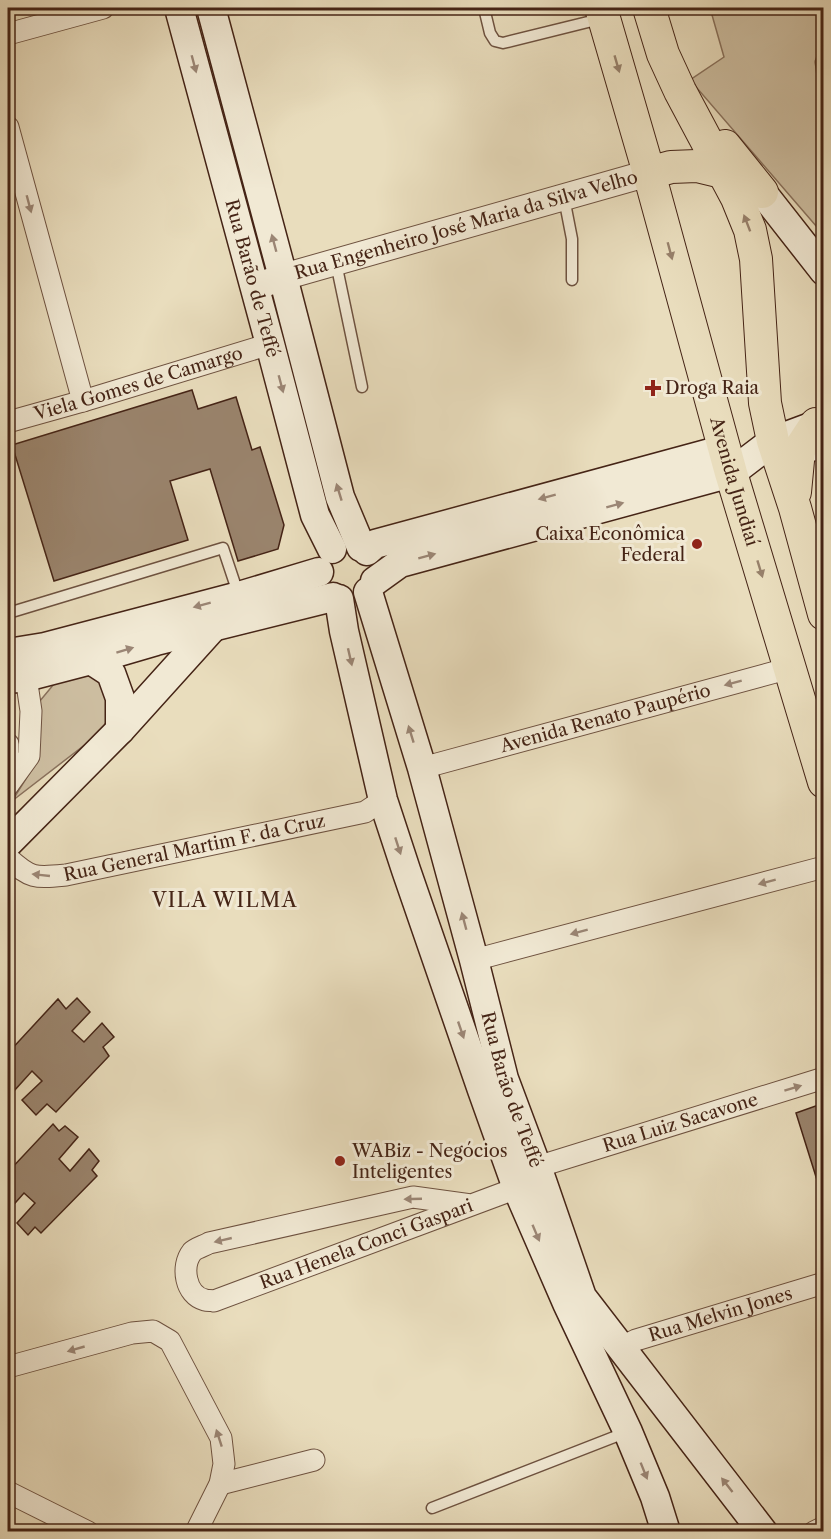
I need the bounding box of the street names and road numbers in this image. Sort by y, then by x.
street label: Rua Engenheiro José Maria da Silva Velho [292,166,640,284]
street label: Rua Barão de Teffé [220,197,284,360]
street label: Viela Gomes de Camargo [31,342,245,425]
street label: Avenida Jundiaí [705,414,764,549]
street label: Avenida Renato Paupério [497,679,713,758]
street label: Rua General Martim F. da Cruz [62,810,327,886]
street label: Rua Barão de Teffé [476,1009,547,1171]
street label: Rua Luiz Sacavone [600,1088,761,1157]
street label: Rua Henela Conci Gaspari [257,1194,476,1294]
street label: Rua Melvin Jones [646,1282,795,1347]

